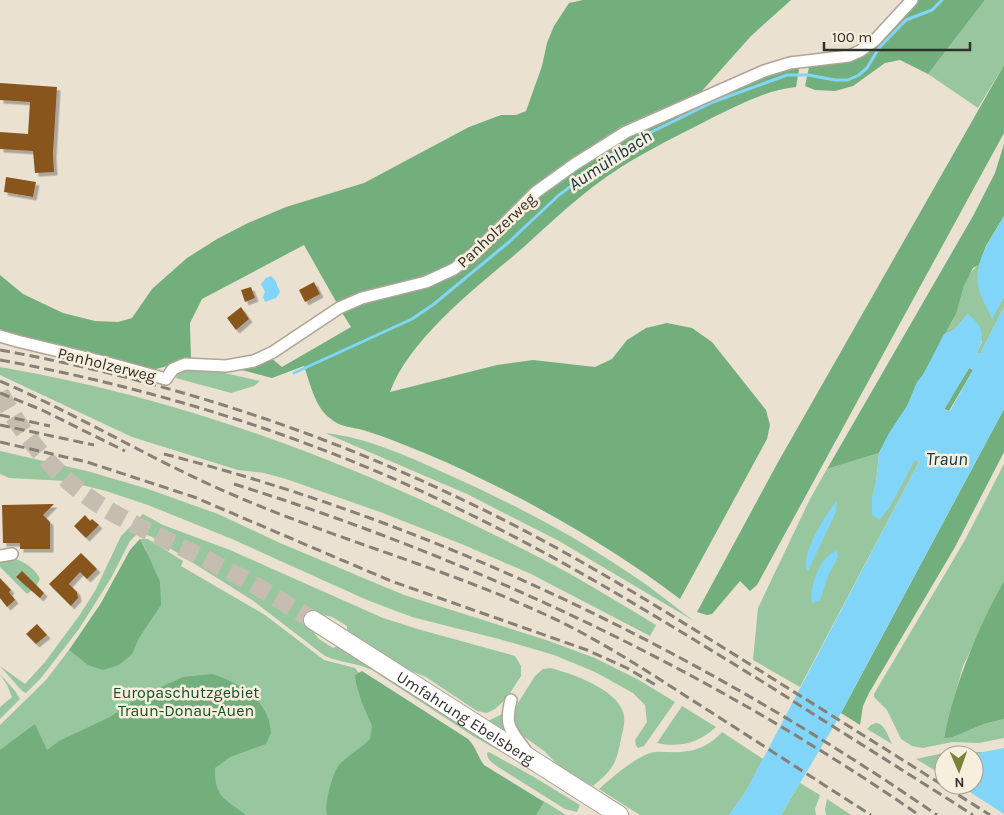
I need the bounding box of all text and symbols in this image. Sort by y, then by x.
scale bar [824,20,970,52]
text: 100 m [832,28,872,46]
water label: Aumühlbach [564,125,656,195]
street label: Panholzerweg [453,189,540,272]
street label: Panholzerweg [56,343,158,386]
water label: Traun [926,448,968,470]
street label: Umfahrung Ebelsberg [393,667,538,769]
park label: Europaschutzgebiet Traun-Donau-Auen [113,683,259,720]
north arrow [934,745,984,795]
text: N [954,774,965,791]

